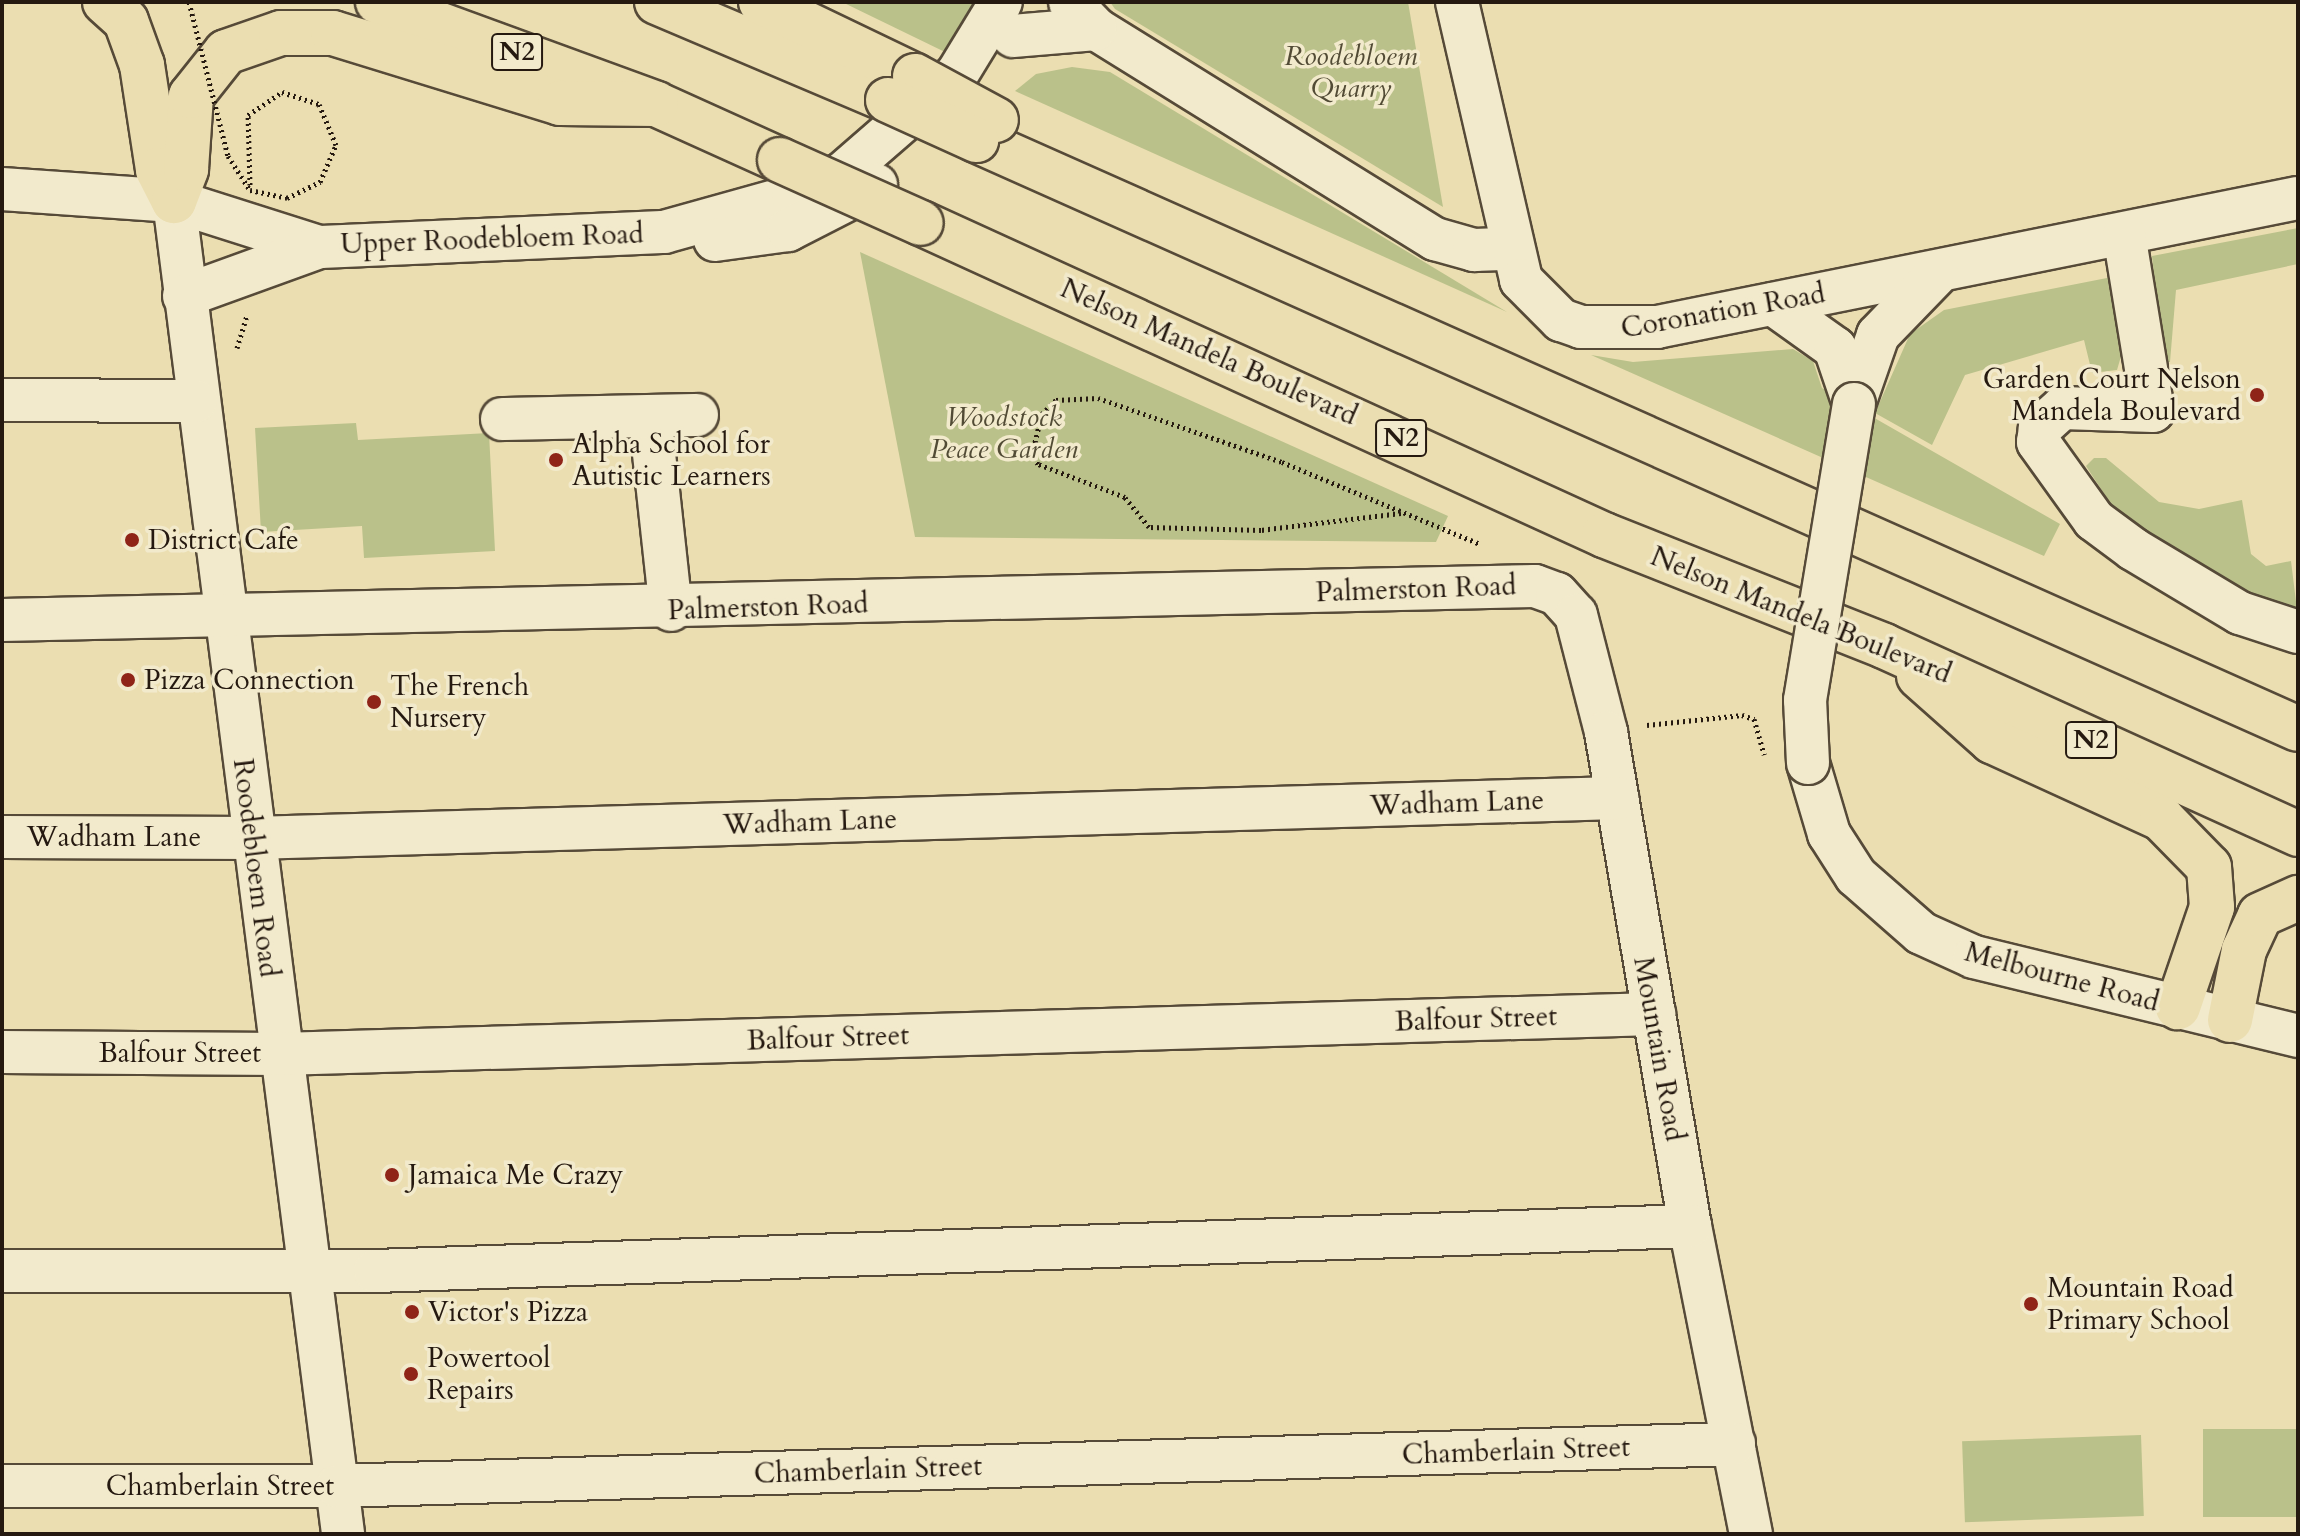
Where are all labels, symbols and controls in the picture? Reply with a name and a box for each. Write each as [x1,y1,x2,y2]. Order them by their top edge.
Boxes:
road number: N2 [491,30,543,74]
park label: Roodebloem Quarry [1284,39,1418,105]
street label: Upper Roodebloem Road [340,217,644,261]
street label: Nelson Mandela Boulevard [1055,271,1363,433]
street label: Coronation Road [1618,277,1828,345]
place label: Garden Court Nelson Mandela Boulevard [1983,362,2241,428]
marker: Garden Court Nelson Mandela Boulevard [2248,386,2266,404]
park label: Woodstock Peace Garden [930,400,1078,466]
road number: N2 [1375,416,1427,460]
place label: Alpha School for Autistic Learners [572,427,771,493]
marker: Alpha School for Autistic Learners [547,451,565,469]
place label: District Cafe [148,523,299,557]
marker: District Cafe [123,531,141,549]
street label: Nelson Mandela Boulevard [1646,539,1956,691]
street label: Palmerston Road [1315,569,1517,609]
street label: Palmerston Road [667,587,869,627]
place label: Pizza Connection [144,663,355,697]
place label: The French Nursery [390,669,529,735]
marker: Pizza Connection [119,671,137,689]
marker: The French Nursery [365,693,383,711]
road number: N2 [2065,718,2117,762]
street label: Roodebloem Road [226,757,286,979]
street label: Wadham Lane [1369,783,1545,823]
street label: Wadham Lane [722,802,898,842]
street label: Wadham Lane [27,820,201,854]
street label: Melbourne Road [1961,935,2163,1019]
street label: Mountain Road [1626,954,1692,1144]
street label: Balfour Street [1394,999,1558,1039]
street label: Balfour Street [746,1018,910,1058]
street label: Balfour Street [99,1036,261,1070]
place label: Jamaica Me Crazy [408,1158,623,1192]
marker: Jamaica Me Crazy [383,1166,401,1184]
place label: Mountain Road Primary School [2047,1271,2234,1337]
place label: Victor's Pizza [428,1295,588,1329]
marker: Mountain Road Primary School [2022,1295,2040,1313]
marker: Victor's Pizza [403,1303,421,1321]
place label: Powertool Repairs [427,1341,550,1407]
marker: Powertool Repairs [402,1365,420,1383]
street label: Chamberlain Street [1401,1430,1631,1472]
street label: Chamberlain Street [753,1449,983,1491]
street label: Chamberlain Street [106,1469,334,1503]

